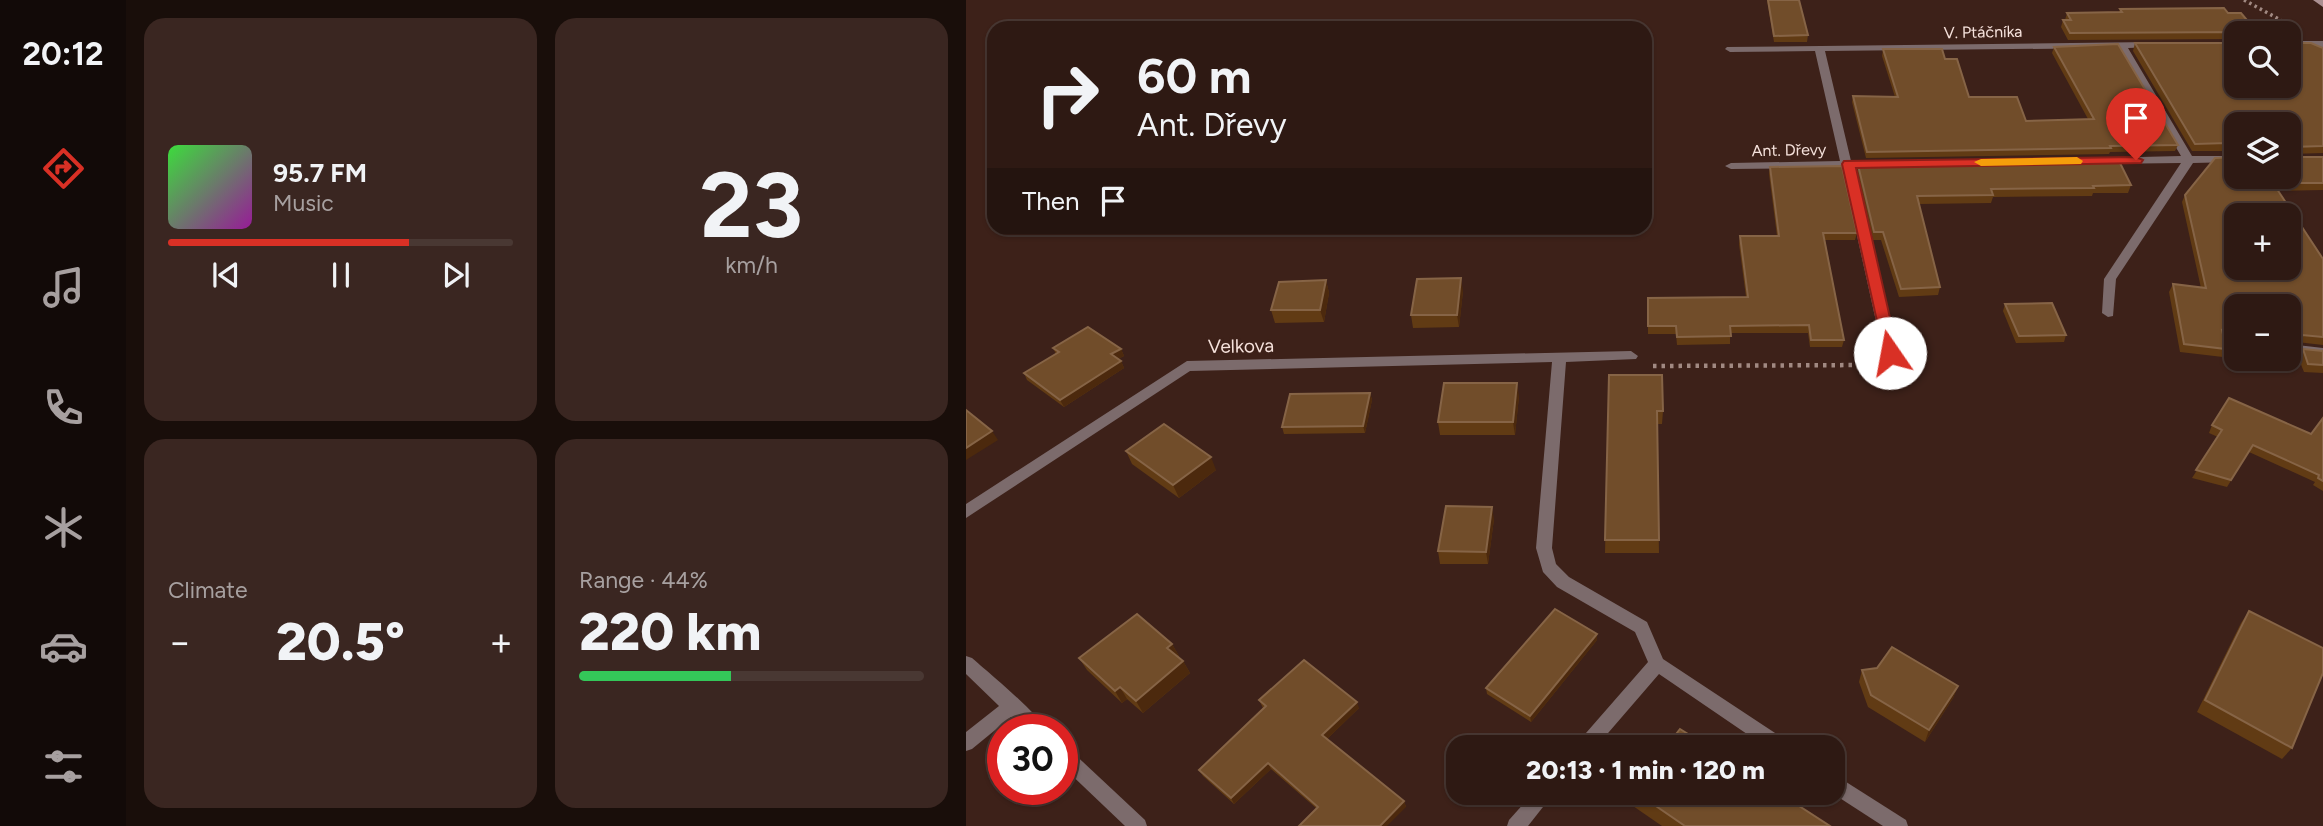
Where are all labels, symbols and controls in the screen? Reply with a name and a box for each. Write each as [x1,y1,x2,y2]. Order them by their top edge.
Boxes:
map controls [2224,21,2301,371]
button: search [2224,21,2301,98]
street label: V. Ptáčníka [1943,22,2023,42]
text: 20:12 [23,35,103,73]
text: 60 m [1137,46,1252,105]
icon: right [1022,49,1113,140]
pin [2106,88,2166,160]
icon: arrive [2117,99,2155,137]
text: Ant. Dřevy [1137,106,1287,144]
button: layers [2224,112,2301,189]
street label: Ant. Dřevy [1751,140,1827,160]
icon: directions [39,144,88,193]
text: 23 [700,151,803,260]
text: 95.7 FM [273,157,367,189]
icon: arrive [1094,182,1132,220]
text: Then [1022,185,1080,217]
text: Music [273,189,334,217]
button: + [2224,203,2301,280]
text: km/h [725,251,778,279]
icon: previous [207,256,245,294]
icon: pause [322,256,360,294]
icon: next [437,256,475,294]
icon: music [39,263,88,312]
button: − [2224,294,2301,371]
position arrow [1853,316,1927,390]
street label: Velkova [1208,334,1274,358]
icon: phone [39,383,88,432]
icon: climate [39,503,88,552]
text: Range · 44% [579,566,708,594]
text: Climate [168,576,247,604]
text: 220 km [579,601,761,663]
text: 20.5° [276,611,405,673]
text: − [168,619,192,665]
text: + [489,619,513,665]
icon: car [39,622,88,671]
speed limit sign: 30 [987,714,1078,805]
icon: filters [39,742,88,791]
text: 20:13 · 1 min · 120 m [1526,754,1765,786]

